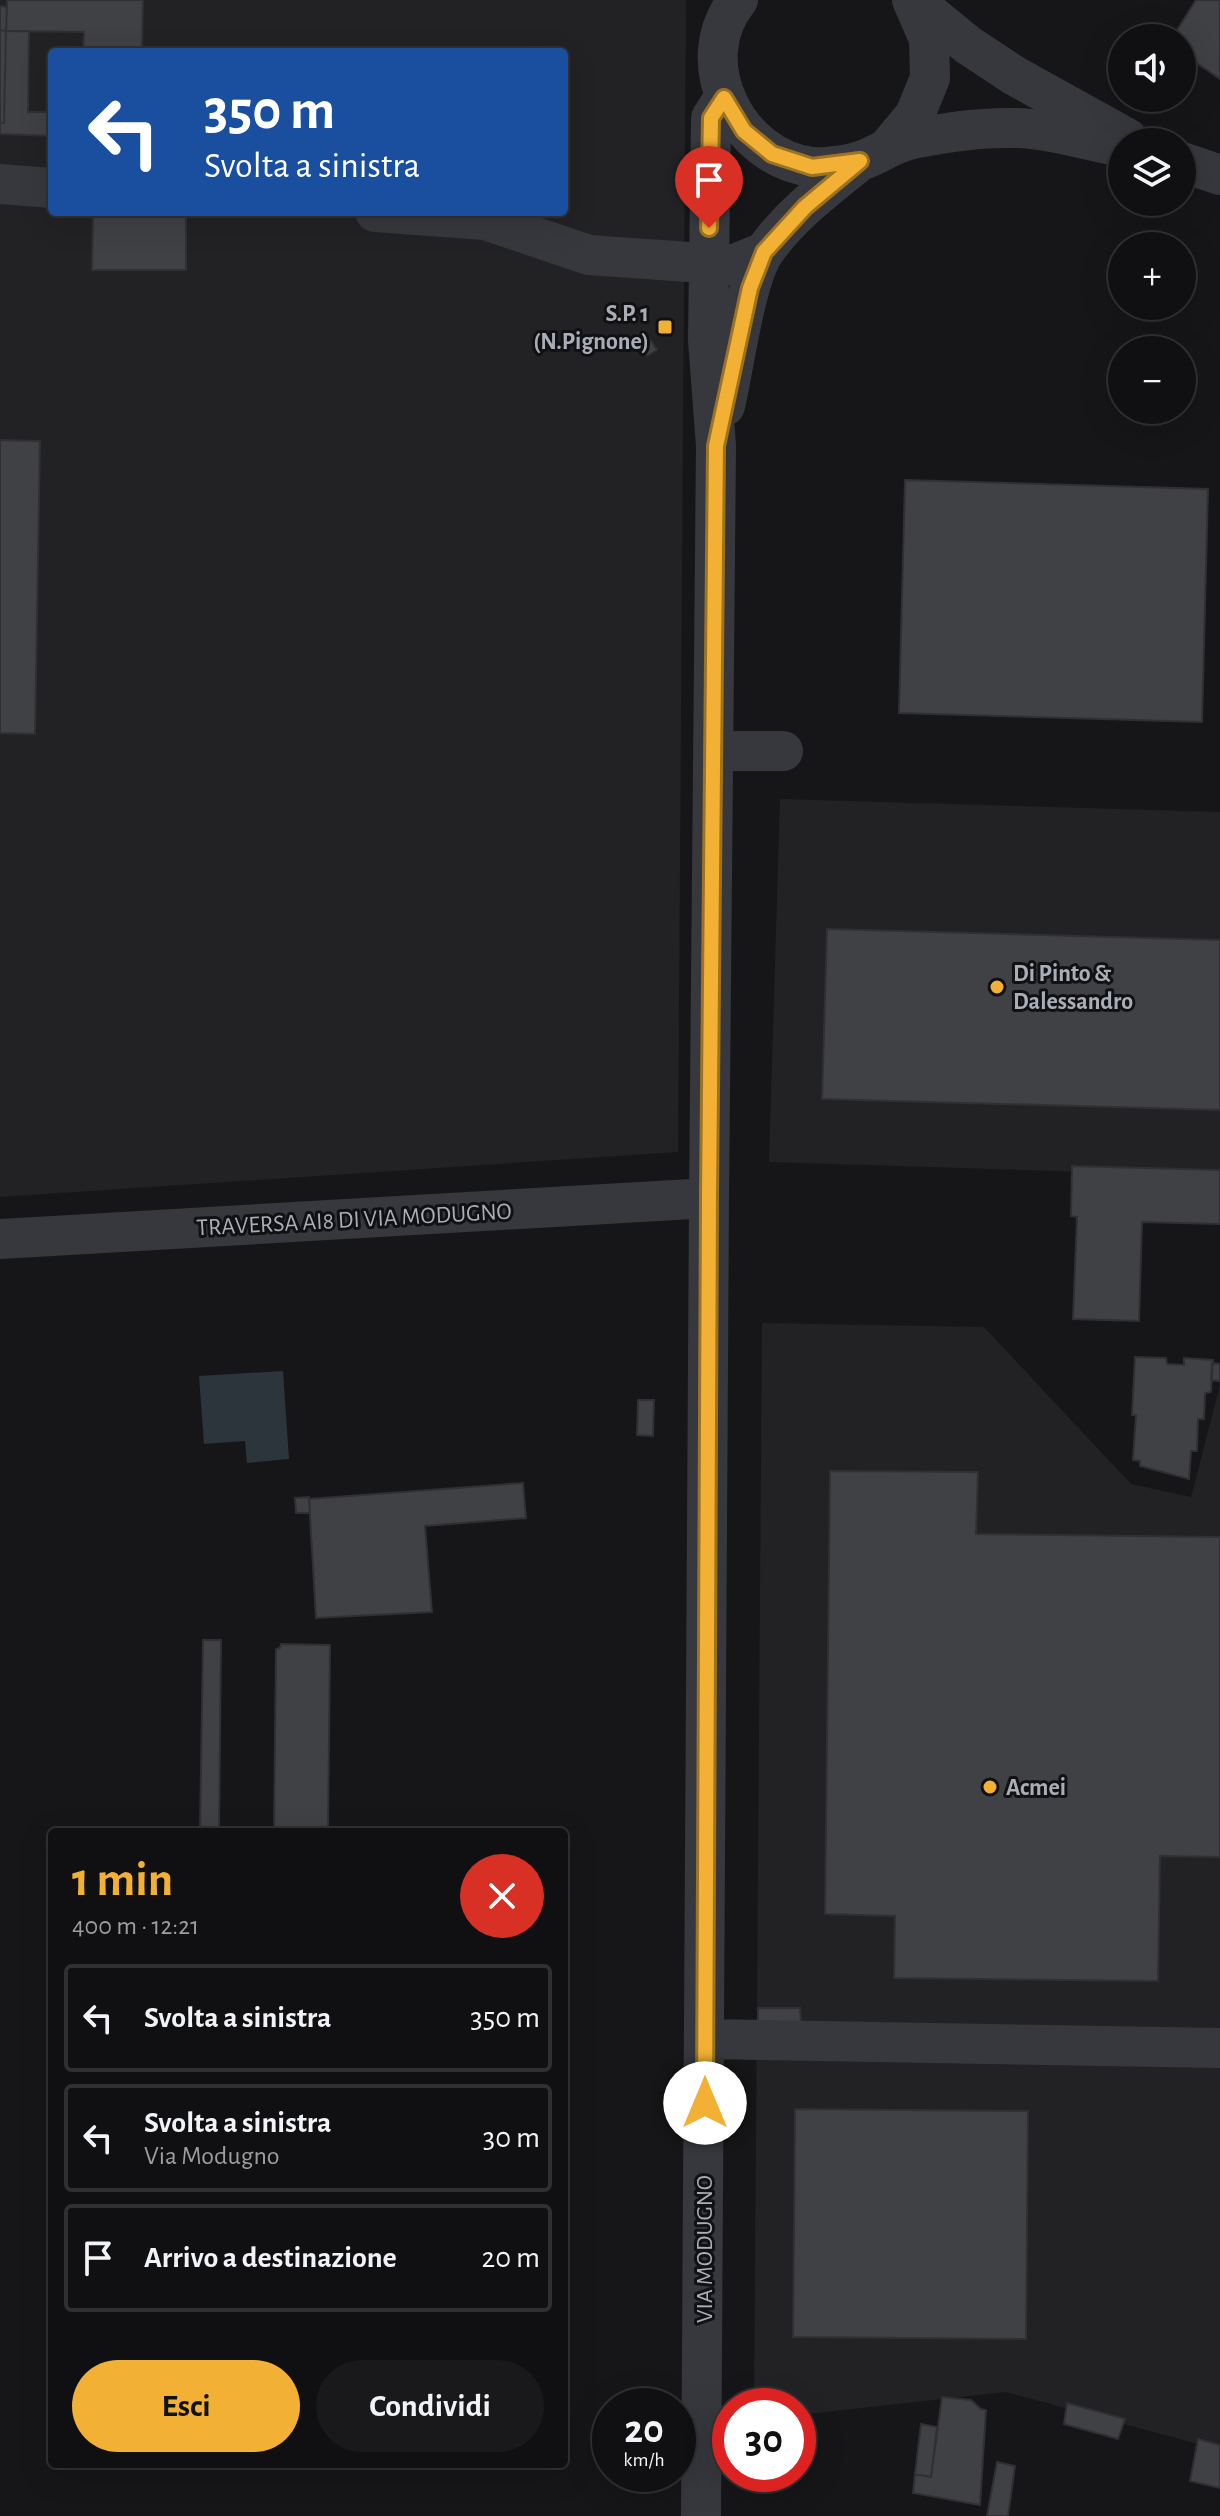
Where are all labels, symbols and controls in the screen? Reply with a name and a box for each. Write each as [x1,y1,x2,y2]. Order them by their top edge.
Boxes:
map controls [1108,24,1196,424]
button: sound [1108,24,1196,112]
icon: left [72,80,176,184]
text: 350 m [204,83,335,139]
button: layers [1108,128,1196,216]
pin [675,146,743,228]
text: Svolta a sinistra [204,148,420,184]
icon: arrive [687,158,731,202]
button: + [1108,232,1196,320]
place label: S.P. 1 (N.Pignone) [533,302,649,354]
marker: S.P. 1 (N.Pignone) [656,318,674,336]
button: − [1108,336,1196,424]
place label: Di Pinto & Dalessandro [1013,962,1133,1014]
marker: Di Pinto & Dalessandro [988,978,1006,996]
street label: TRAVERSA AI8 DI VIA MODUGNO [196,1200,512,1240]
place label: Acmei [1006,1776,1066,1800]
marker: Acmei [981,1778,999,1796]
button: close [460,1854,544,1938]
text: 1 min [72,1857,173,1905]
text: 400 m · 12:21 [72,1913,199,1939]
icon: left [76,1996,120,2040]
text: Svolta a sinistra [144,2003,331,2033]
text: 350 m [470,2003,540,2033]
position arrow [663,2061,747,2145]
text: Svolta a sinistra [144,2108,331,2138]
icon: left [76,2116,120,2160]
text: 30 m [483,2123,540,2153]
text: Via Modugno [144,2143,280,2169]
street label: VIA MODUGNO [693,2175,717,2323]
icon: arrive [76,2236,120,2280]
text: Arrivo a destinazione [144,2243,397,2273]
text: 20 m [482,2243,540,2273]
button: Esci [72,2360,300,2452]
button: Condividi [316,2360,544,2452]
speed limit sign: 30 [712,2388,816,2492]
text: 20 [624,2410,664,2450]
text: km/h [623,2450,665,2470]

